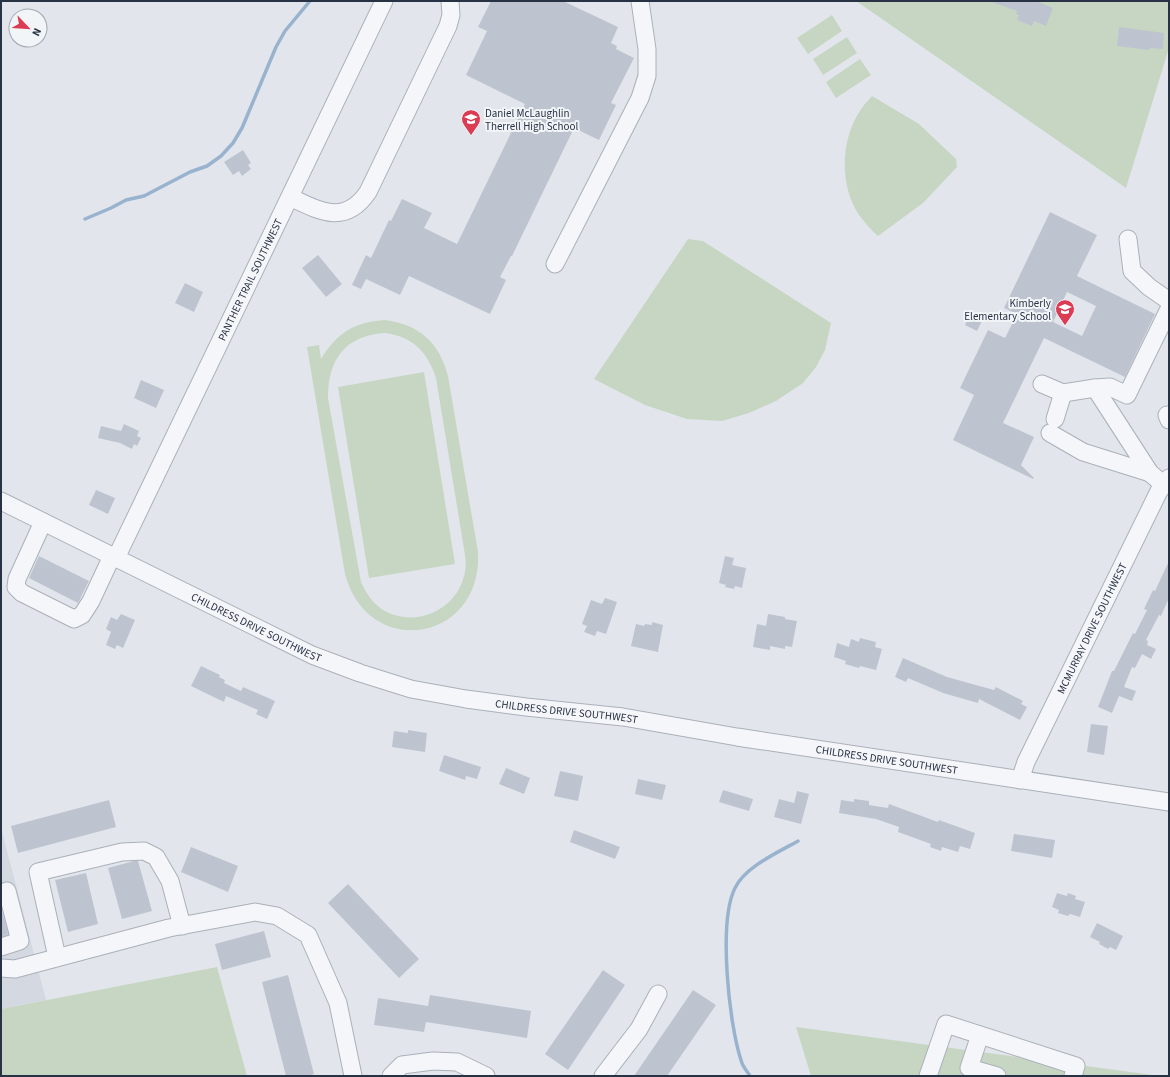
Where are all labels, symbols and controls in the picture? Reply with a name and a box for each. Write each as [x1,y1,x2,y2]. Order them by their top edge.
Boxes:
north arrow [8,8,48,48]
text: N [28,26,45,39]
place label: Daniel McLaughlin Therrell High School [485,106,579,134]
school or university icon: Daniel McLaughlin Therrell High School [460,108,482,136]
street label: PANTHER TRAIL SOUTHWEST [215,216,286,343]
place label: Kimberly Elementary School [964,296,1051,324]
school or university icon: Kimberly Elementary School [1054,298,1076,326]
street label: MCMURRAY DRIVE SOUTHWEST [1054,560,1131,696]
street label: CHILDRESS DRIVE SOUTHWEST [189,589,324,666]
street label: CHILDRESS DRIVE SOUTHWEST [494,696,639,727]
street label: CHILDRESS DRIVE SOUTHWEST [815,742,959,778]

